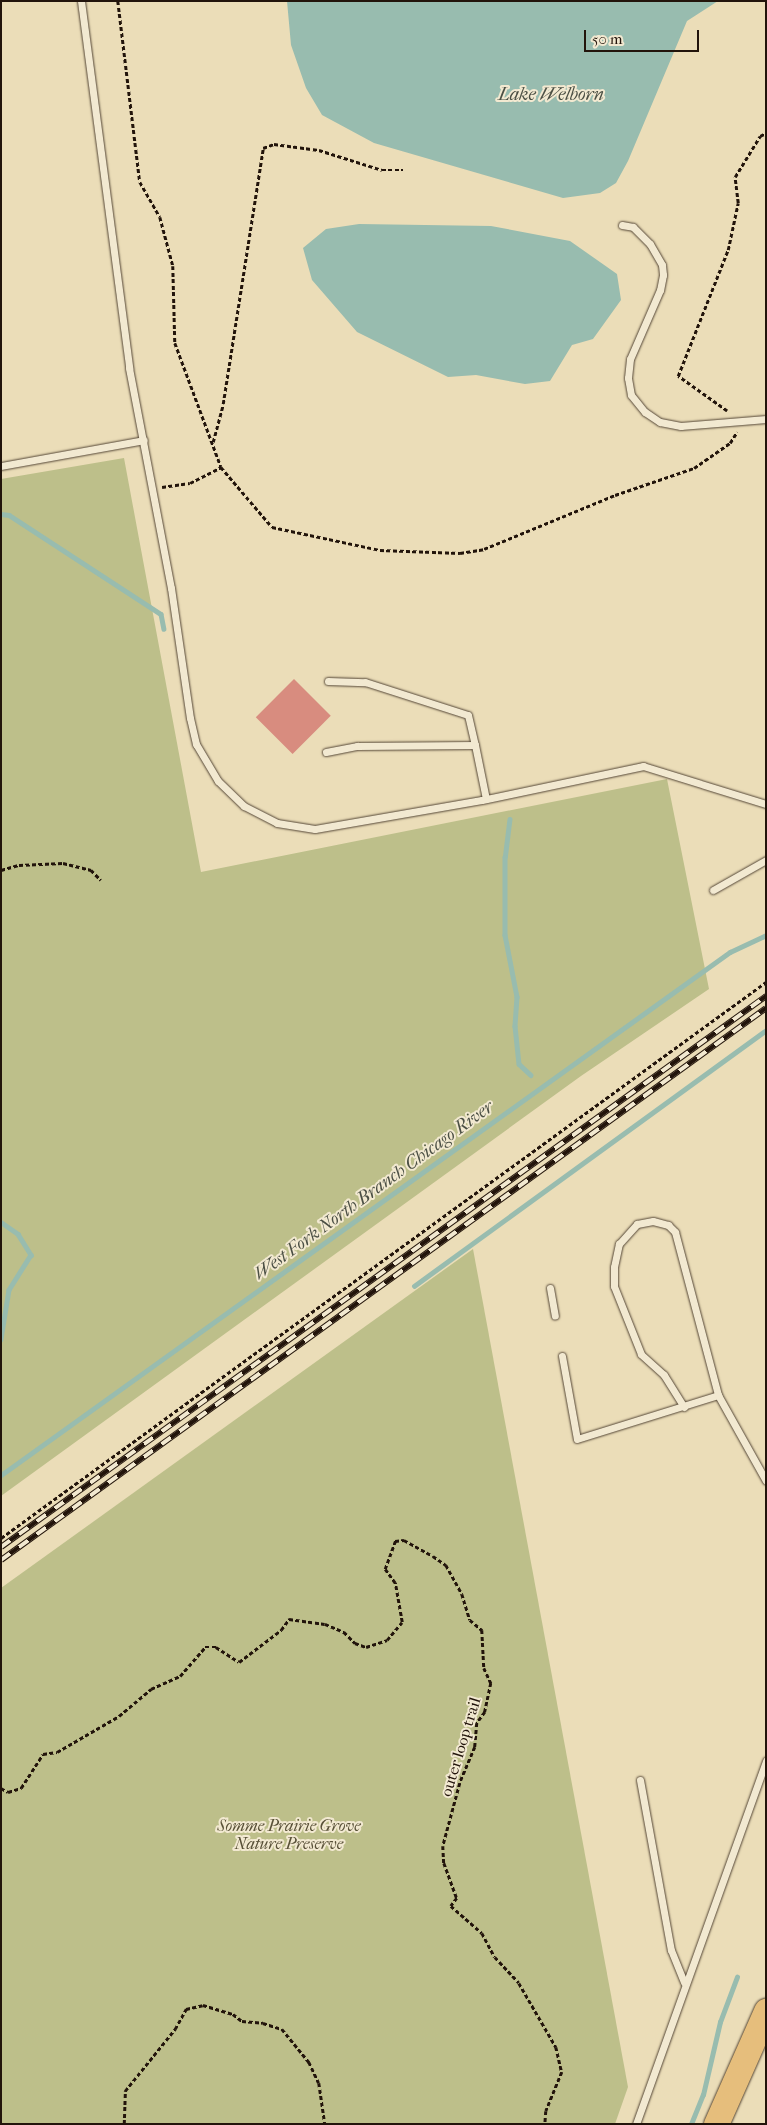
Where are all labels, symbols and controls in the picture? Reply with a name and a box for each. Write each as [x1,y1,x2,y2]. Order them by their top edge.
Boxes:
scale bar [587,20,702,52]
text: 50 m [592,30,622,48]
water label: Lake Welborn [498,84,604,106]
water label: West Fork North Branch Chicago River [250,1097,498,1285]
street label: outer loop trail [437,1695,485,1799]
park label: Somme Prairie Grove Nature Preserve [217,1816,361,1854]

